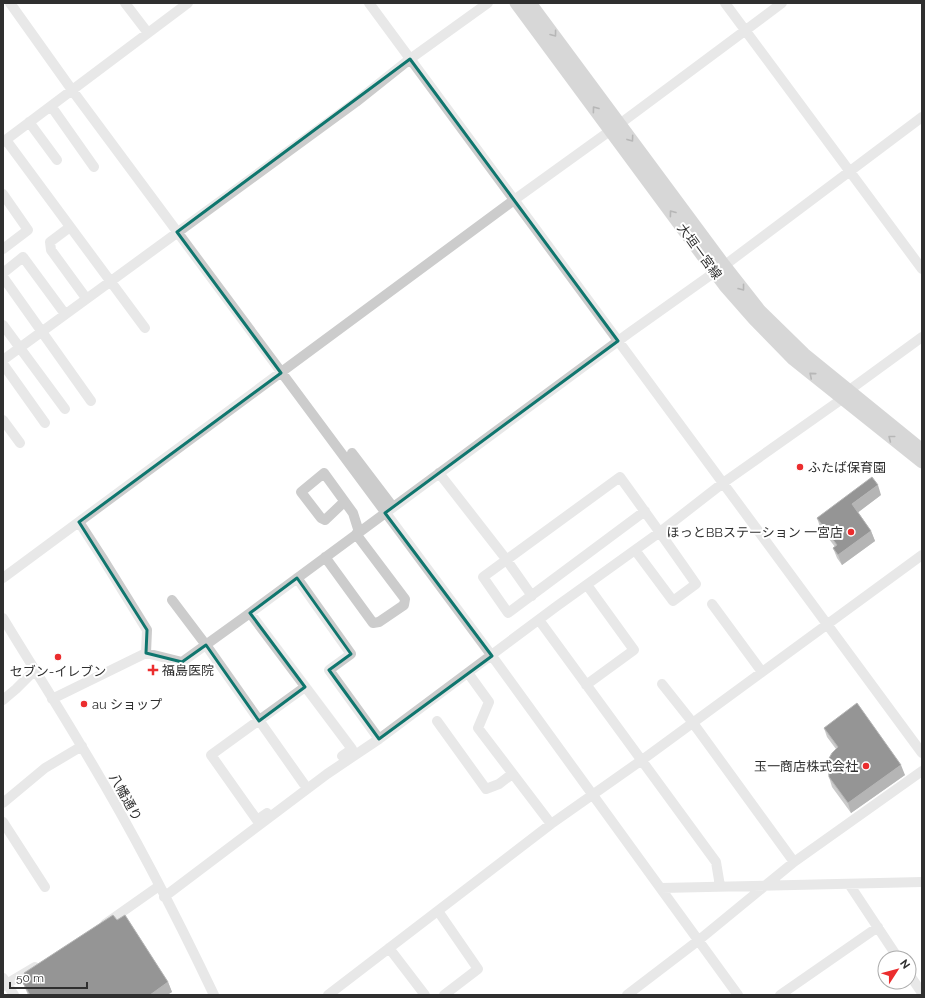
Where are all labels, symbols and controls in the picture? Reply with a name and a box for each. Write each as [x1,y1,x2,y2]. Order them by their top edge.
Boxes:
one-way arrow [549,30,556,37]
one-way arrow [592,106,600,113]
one-way arrow [626,135,634,142]
one-way arrow [670,211,677,218]
street label: 大垣一宮線 [674,221,725,282]
one-way arrow [737,284,744,291]
one-way arrow [809,372,816,379]
one-way arrow [889,436,896,443]
place label: ふたば保育園 [808,460,886,475]
marker: ふたば保育園 [795,462,805,472]
place label: ほっとBBステーション 一宮店 [667,525,843,540]
marker: ほっとBBステーション 一宮店 [846,527,856,537]
marker: セブン-イレブン [53,652,63,662]
place label: 福島医院 [162,663,214,678]
place label: セブン-イレブン [10,664,106,679]
marker: 福島医院 [147,664,159,676]
place label: au ショップ [92,697,162,712]
marker: au ショップ [79,699,89,709]
place label: 玉一商店株式会社 [754,759,858,774]
marker: 玉一商店株式会社 [861,761,871,771]
street label: 八幡通り [106,771,145,824]
north arrow [877,950,917,990]
text: N [897,957,912,972]
scale bar [10,964,87,990]
text: 50 m [16,971,44,985]

